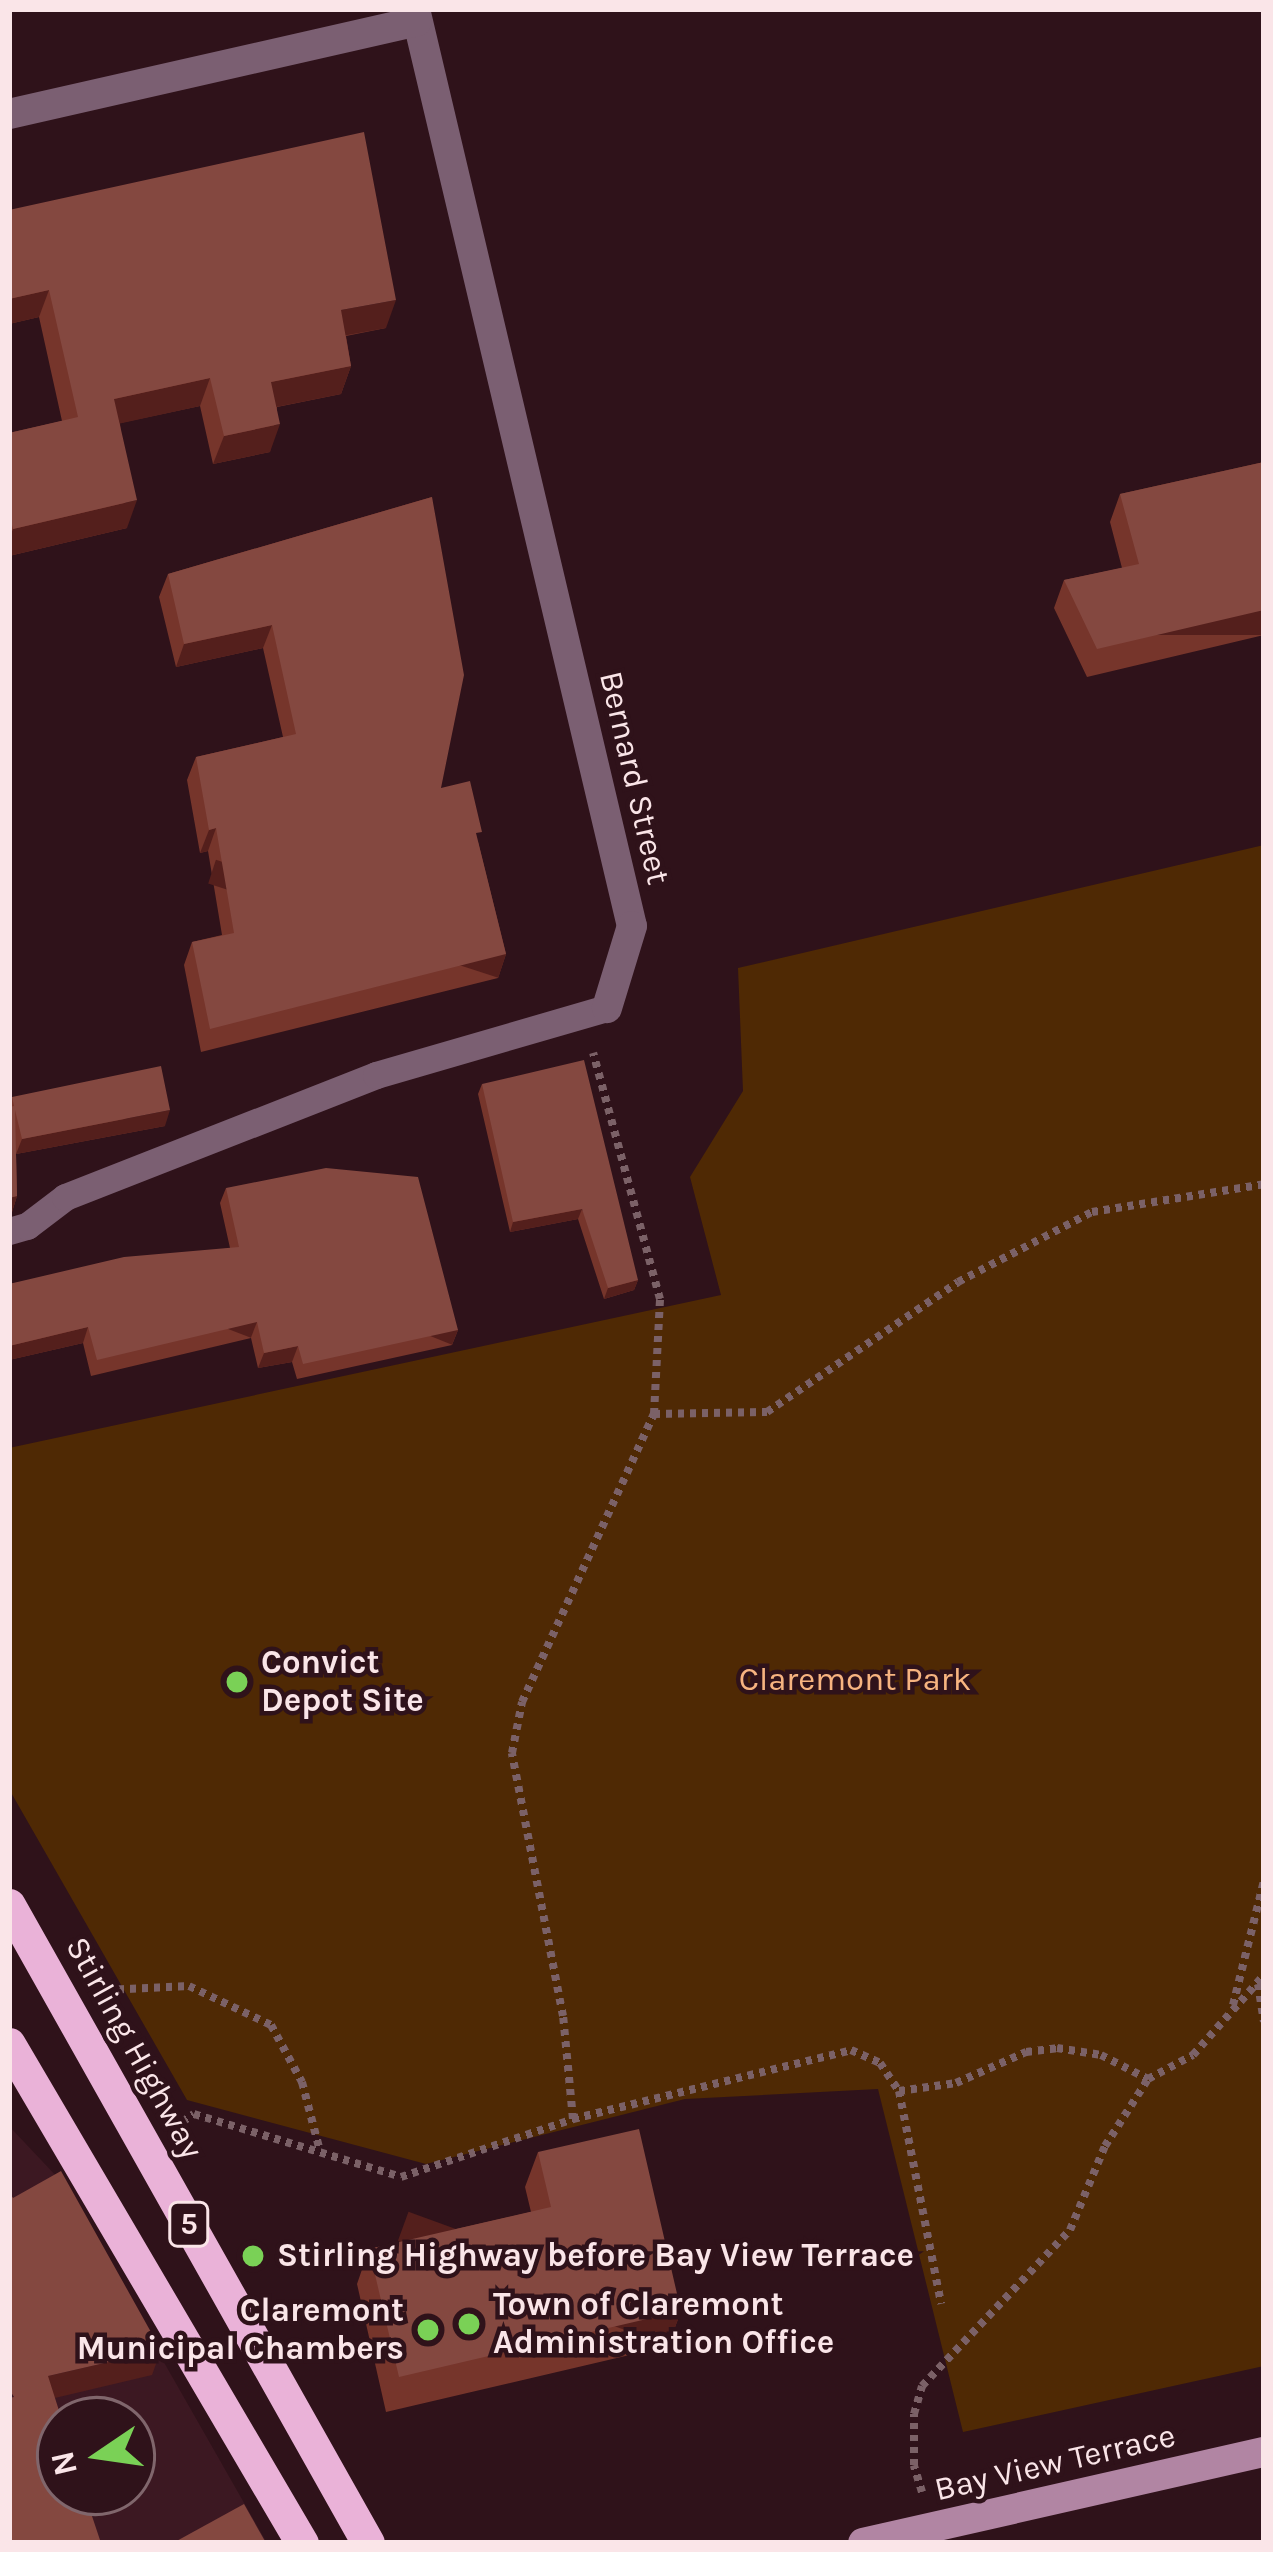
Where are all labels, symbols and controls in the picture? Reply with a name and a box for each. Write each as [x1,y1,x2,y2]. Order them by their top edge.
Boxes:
street label: Bernard Street [590,668,678,888]
place label: Convict Depot Site [261,1643,424,1721]
park label: Claremont Park [739,1660,971,1700]
marker: Convict Depot Site [224,1669,250,1695]
street label: Stirling Highway [57,1930,211,2166]
road number: 5 [168,2200,210,2248]
place label: Stirling Highway before Bay View Terrace [277,2236,914,2276]
marker: Stirling Highway before Bay View Terrace [240,2243,266,2269]
place label: Town of Claremont Administration Office [493,2285,834,2363]
place label: Claremont Municipal Chambers [77,2291,404,2369]
marker: Town of Claremont Administration Office [456,2311,482,2337]
marker: Claremont Municipal Chambers [415,2317,441,2343]
north arrow [36,2396,156,2516]
street label: Bay View Terrace [931,2416,1179,2510]
text: N [43,2448,85,2479]

